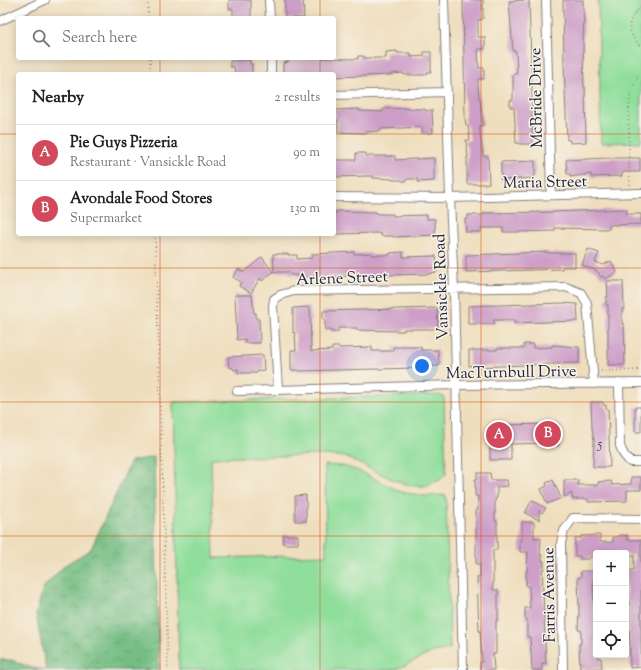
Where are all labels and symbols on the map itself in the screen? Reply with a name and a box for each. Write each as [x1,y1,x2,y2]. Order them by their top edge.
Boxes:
street label: McBride Drive [525,48,550,148]
street label: Maria Street [503,171,588,196]
street label: Vansickle Road [429,233,456,341]
street label: Arlene Street [296,266,389,293]
your location [412,356,432,376]
street label: MacTurnbull Drive [445,361,577,386]
pin: B [535,419,561,449]
pin: A [486,420,512,450]
house number: 5 [597,435,603,455]
street label: Farris Avenue [538,547,563,643]

